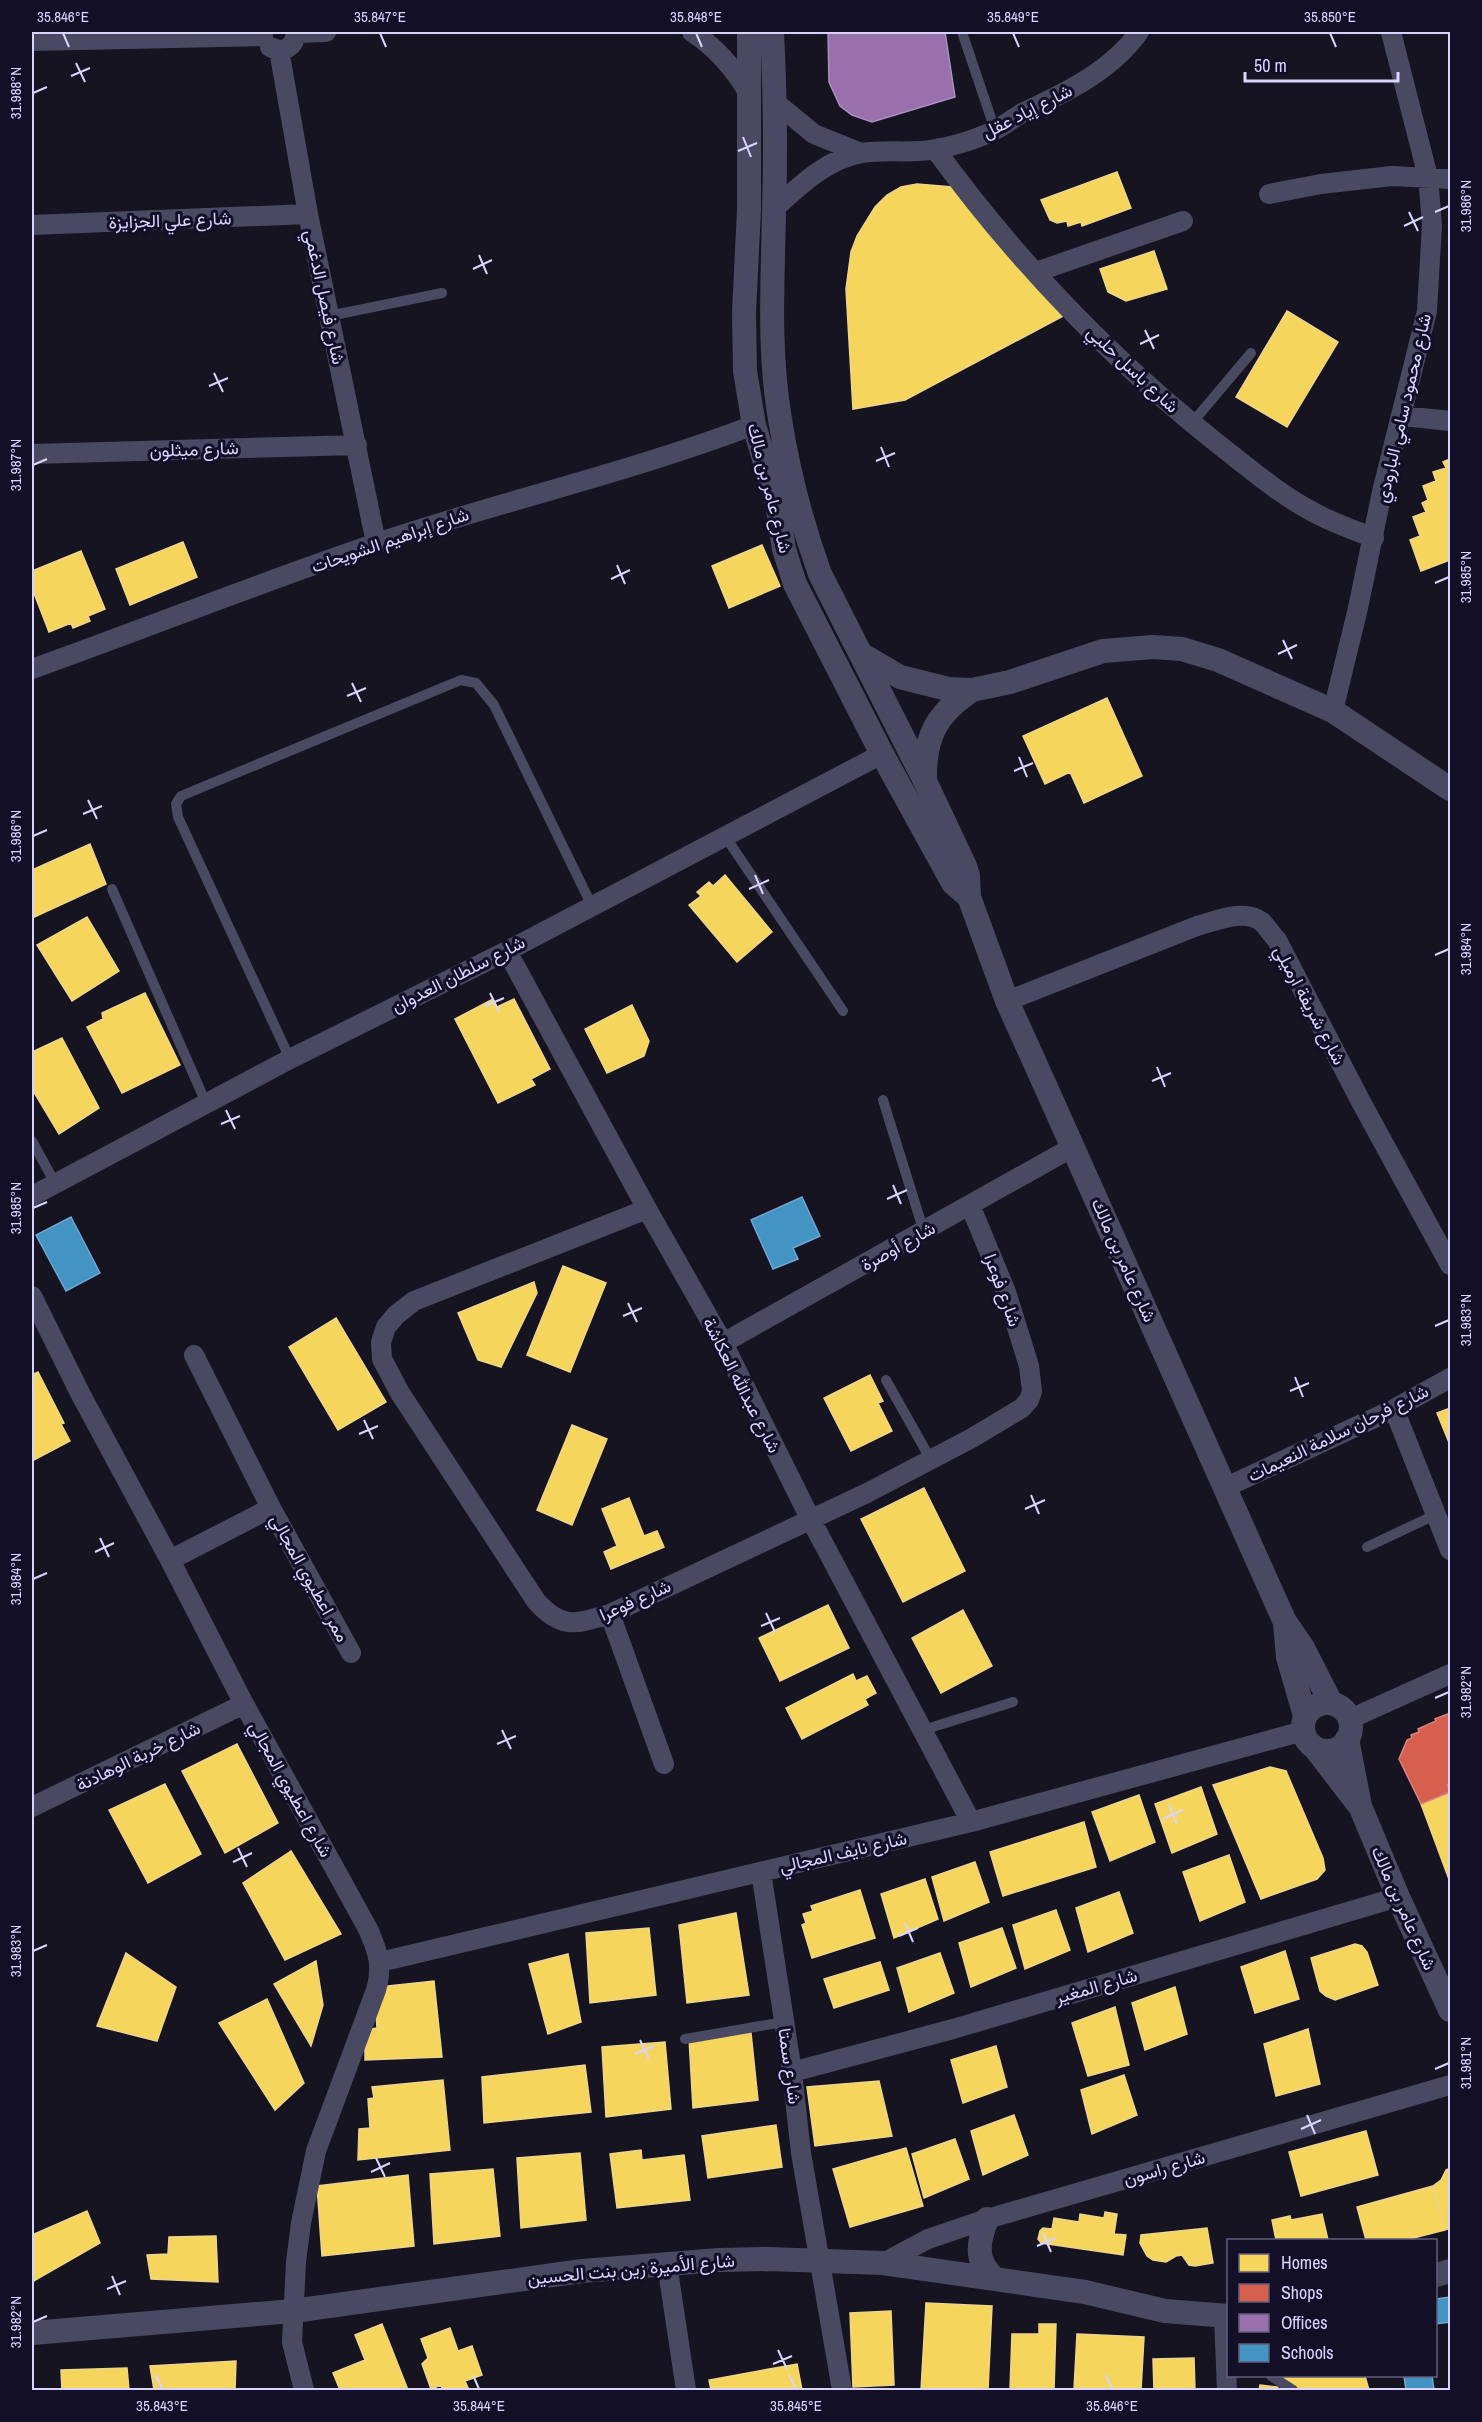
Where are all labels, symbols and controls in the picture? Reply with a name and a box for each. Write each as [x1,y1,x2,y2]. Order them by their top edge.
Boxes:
text: 35.846°E [37,6,89,27]
text: 35.847°E [354,6,406,27]
text: 35.848°E [670,6,722,27]
text: 35.849°E [987,6,1039,27]
text: 35.850°E [1304,6,1356,27]
scale bar [1245,45,1398,83]
text: 50 m [1254,53,1287,78]
text: 31.988°N [5,67,26,119]
street label: شارع إياد عقل [978,78,1076,144]
text: 31.986°N [1455,180,1476,232]
street label: شارع علي الجزايزة [108,205,232,238]
street label: شارع فيصل الدغمي [296,227,351,367]
street label: شارع محمود سامي البارودي [1369,311,1440,506]
street label: شارع باسل حلبي [1079,320,1185,421]
street label: شارع عامر بن مالك [742,420,798,556]
street label: شارع ميثلون [149,435,239,463]
text: 31.987°N [5,439,26,491]
street label: شارع إبراهيم الشويحات [308,501,472,579]
text: 31.985°N [1455,551,1476,603]
text: 31.986°N [5,810,26,862]
text: 31.984°N [1455,923,1476,975]
street label: شارع سلطان العدوان [387,930,529,1018]
street label: شارع شريفة ارميلي [1265,941,1352,1071]
text: 31.985°N [5,1182,26,1234]
street label: شارع عامر بن مالك [1085,1194,1163,1326]
street label: شارع أوصرة [856,1215,940,1277]
street label: شارع فوعرا [978,1250,1028,1330]
text: 31.983°N [1455,1294,1476,1346]
street label: شارع عبدالله العكاشة [697,1313,787,1457]
street label: شارع فرحان سلامة النعيمات [1243,1378,1433,1488]
street label: ممر اعطيوي المجالي [262,1510,355,1648]
text: 31.984°N [5,1553,26,1605]
street label: شارع فوعرا [595,1573,675,1627]
text: 31.982°N [1455,1666,1476,1718]
street label: شارع خربة الوهادنة [72,1715,204,1797]
street label: شارع اعطيوي المجالي [241,1717,339,1863]
street label: شارع نايف المجالي [777,1825,910,1882]
street label: شارع عامر بن مالك [1365,1842,1443,1974]
text: 31.983°N [5,1925,26,1977]
street label: شارع المغير [1051,1962,1140,2010]
street label: شارع سمتا [772,2026,808,2106]
text: 31.981°N [1455,2037,1476,2089]
street label: شارع راسون [1120,2144,1208,2192]
legend [1227,2239,1437,2377]
street label: شارع الأميرة زين بنت الحسين [526,2247,736,2291]
text: Homes [1281,2250,1328,2275]
text: Shops [1281,2280,1323,2305]
text: 31.982°N [5,2296,26,2348]
text: Offices [1281,2310,1328,2335]
text: Schools [1281,2340,1334,2365]
text: 35.843°E [136,2395,188,2416]
text: 35.844°E [453,2395,505,2416]
text: 35.845°E [770,2395,822,2416]
text: 35.846°E [1086,2395,1138,2416]

